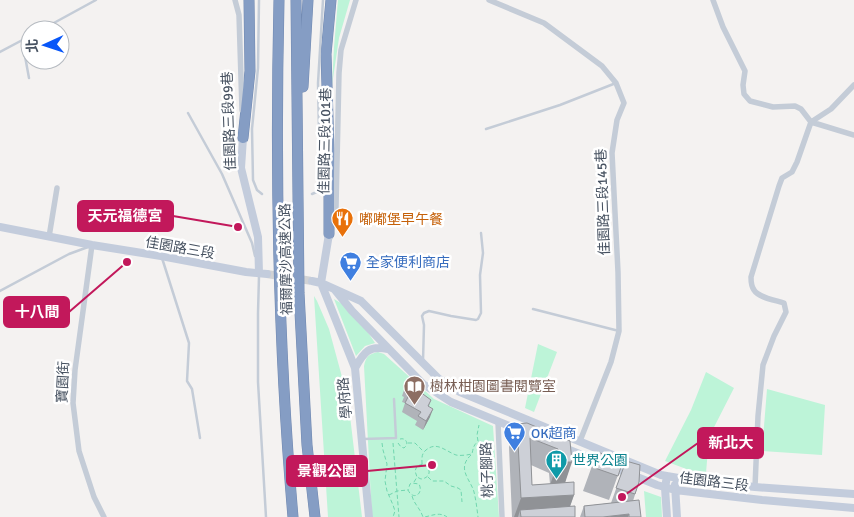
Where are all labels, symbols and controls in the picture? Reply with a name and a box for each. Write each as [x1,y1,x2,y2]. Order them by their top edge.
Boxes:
north arrow [20,20,70,70]
text: 北 [24,38,41,53]
street label: 佳園路三段99巷 [219,71,239,171]
street label: 佳園路三段101巷 [316,88,334,194]
street label: 佳園路三段145巷 [593,148,613,256]
callout: 天元福德宮 [78,201,173,231]
street label: 福爾摩沙高速公路 [277,203,295,315]
text: 天元福德宮 [87,207,163,225]
restaurant icon: 嘟嘟堡早午餐 [331,207,355,238]
place label: 嘟嘟堡早午餐 [359,211,443,228]
street label: 佳園路三段 [144,234,216,262]
supermarket icon: 全家便利商店 [338,250,362,281]
place label: 全家便利商店 [366,254,450,271]
callout: 十八間 [4,297,69,327]
text: 十八間 [14,303,60,321]
street label: 寶園街 [53,361,73,403]
library icon: 樹林柑園圖書閱覽室 [402,374,426,405]
street label: 學府路 [335,376,355,420]
place label: 樹林柑園圖書閱覽室 [430,378,556,395]
supermarket icon: OK超商 [503,421,527,452]
place label: OK超商 [531,425,577,442]
callout: 新北大 [698,428,763,458]
text: 新北大 [708,434,754,452]
street label: 桃子腳路 [478,442,496,498]
building icon: 世界公園 [544,448,568,479]
place label: 世界公園 [572,452,628,469]
callout: 景觀公園 [287,456,367,486]
text: 景觀公園 [297,462,357,480]
street label: 佳園路三段 [678,469,750,495]

